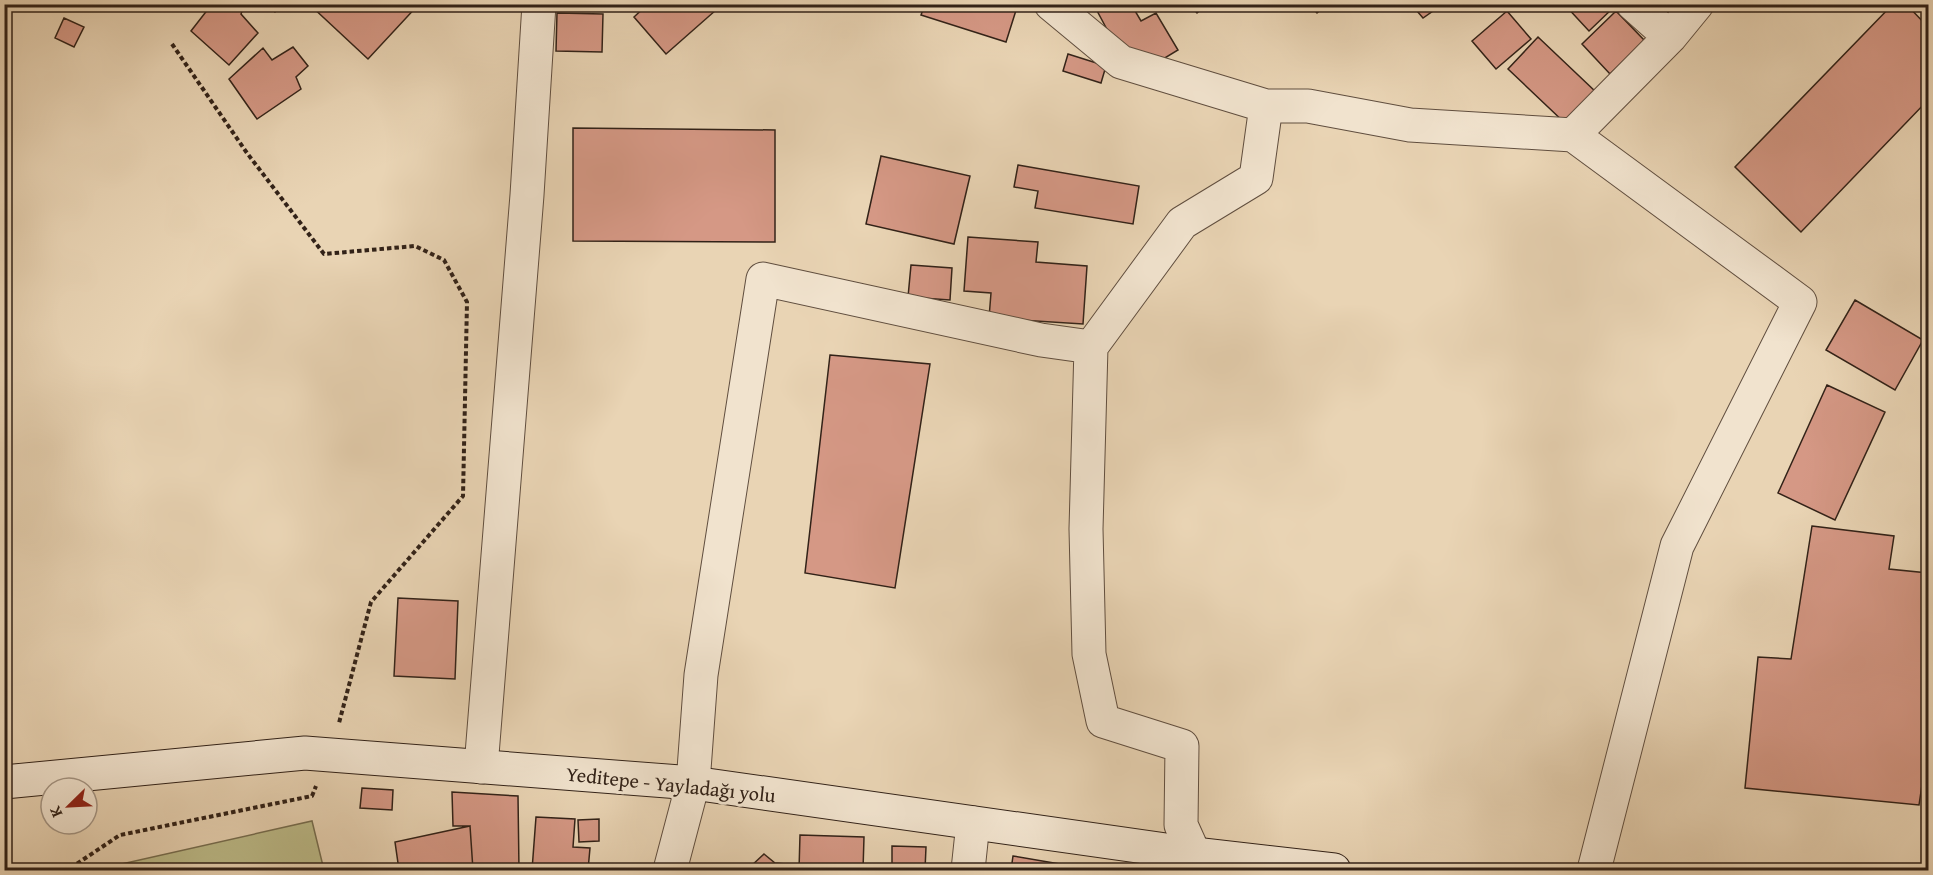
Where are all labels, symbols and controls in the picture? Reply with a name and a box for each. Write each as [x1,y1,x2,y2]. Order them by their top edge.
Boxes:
street label: Yeditepe - Yayladağı yolu [565,759,777,809]
north arrow [39,776,99,836]
text: K [42,802,68,822]

